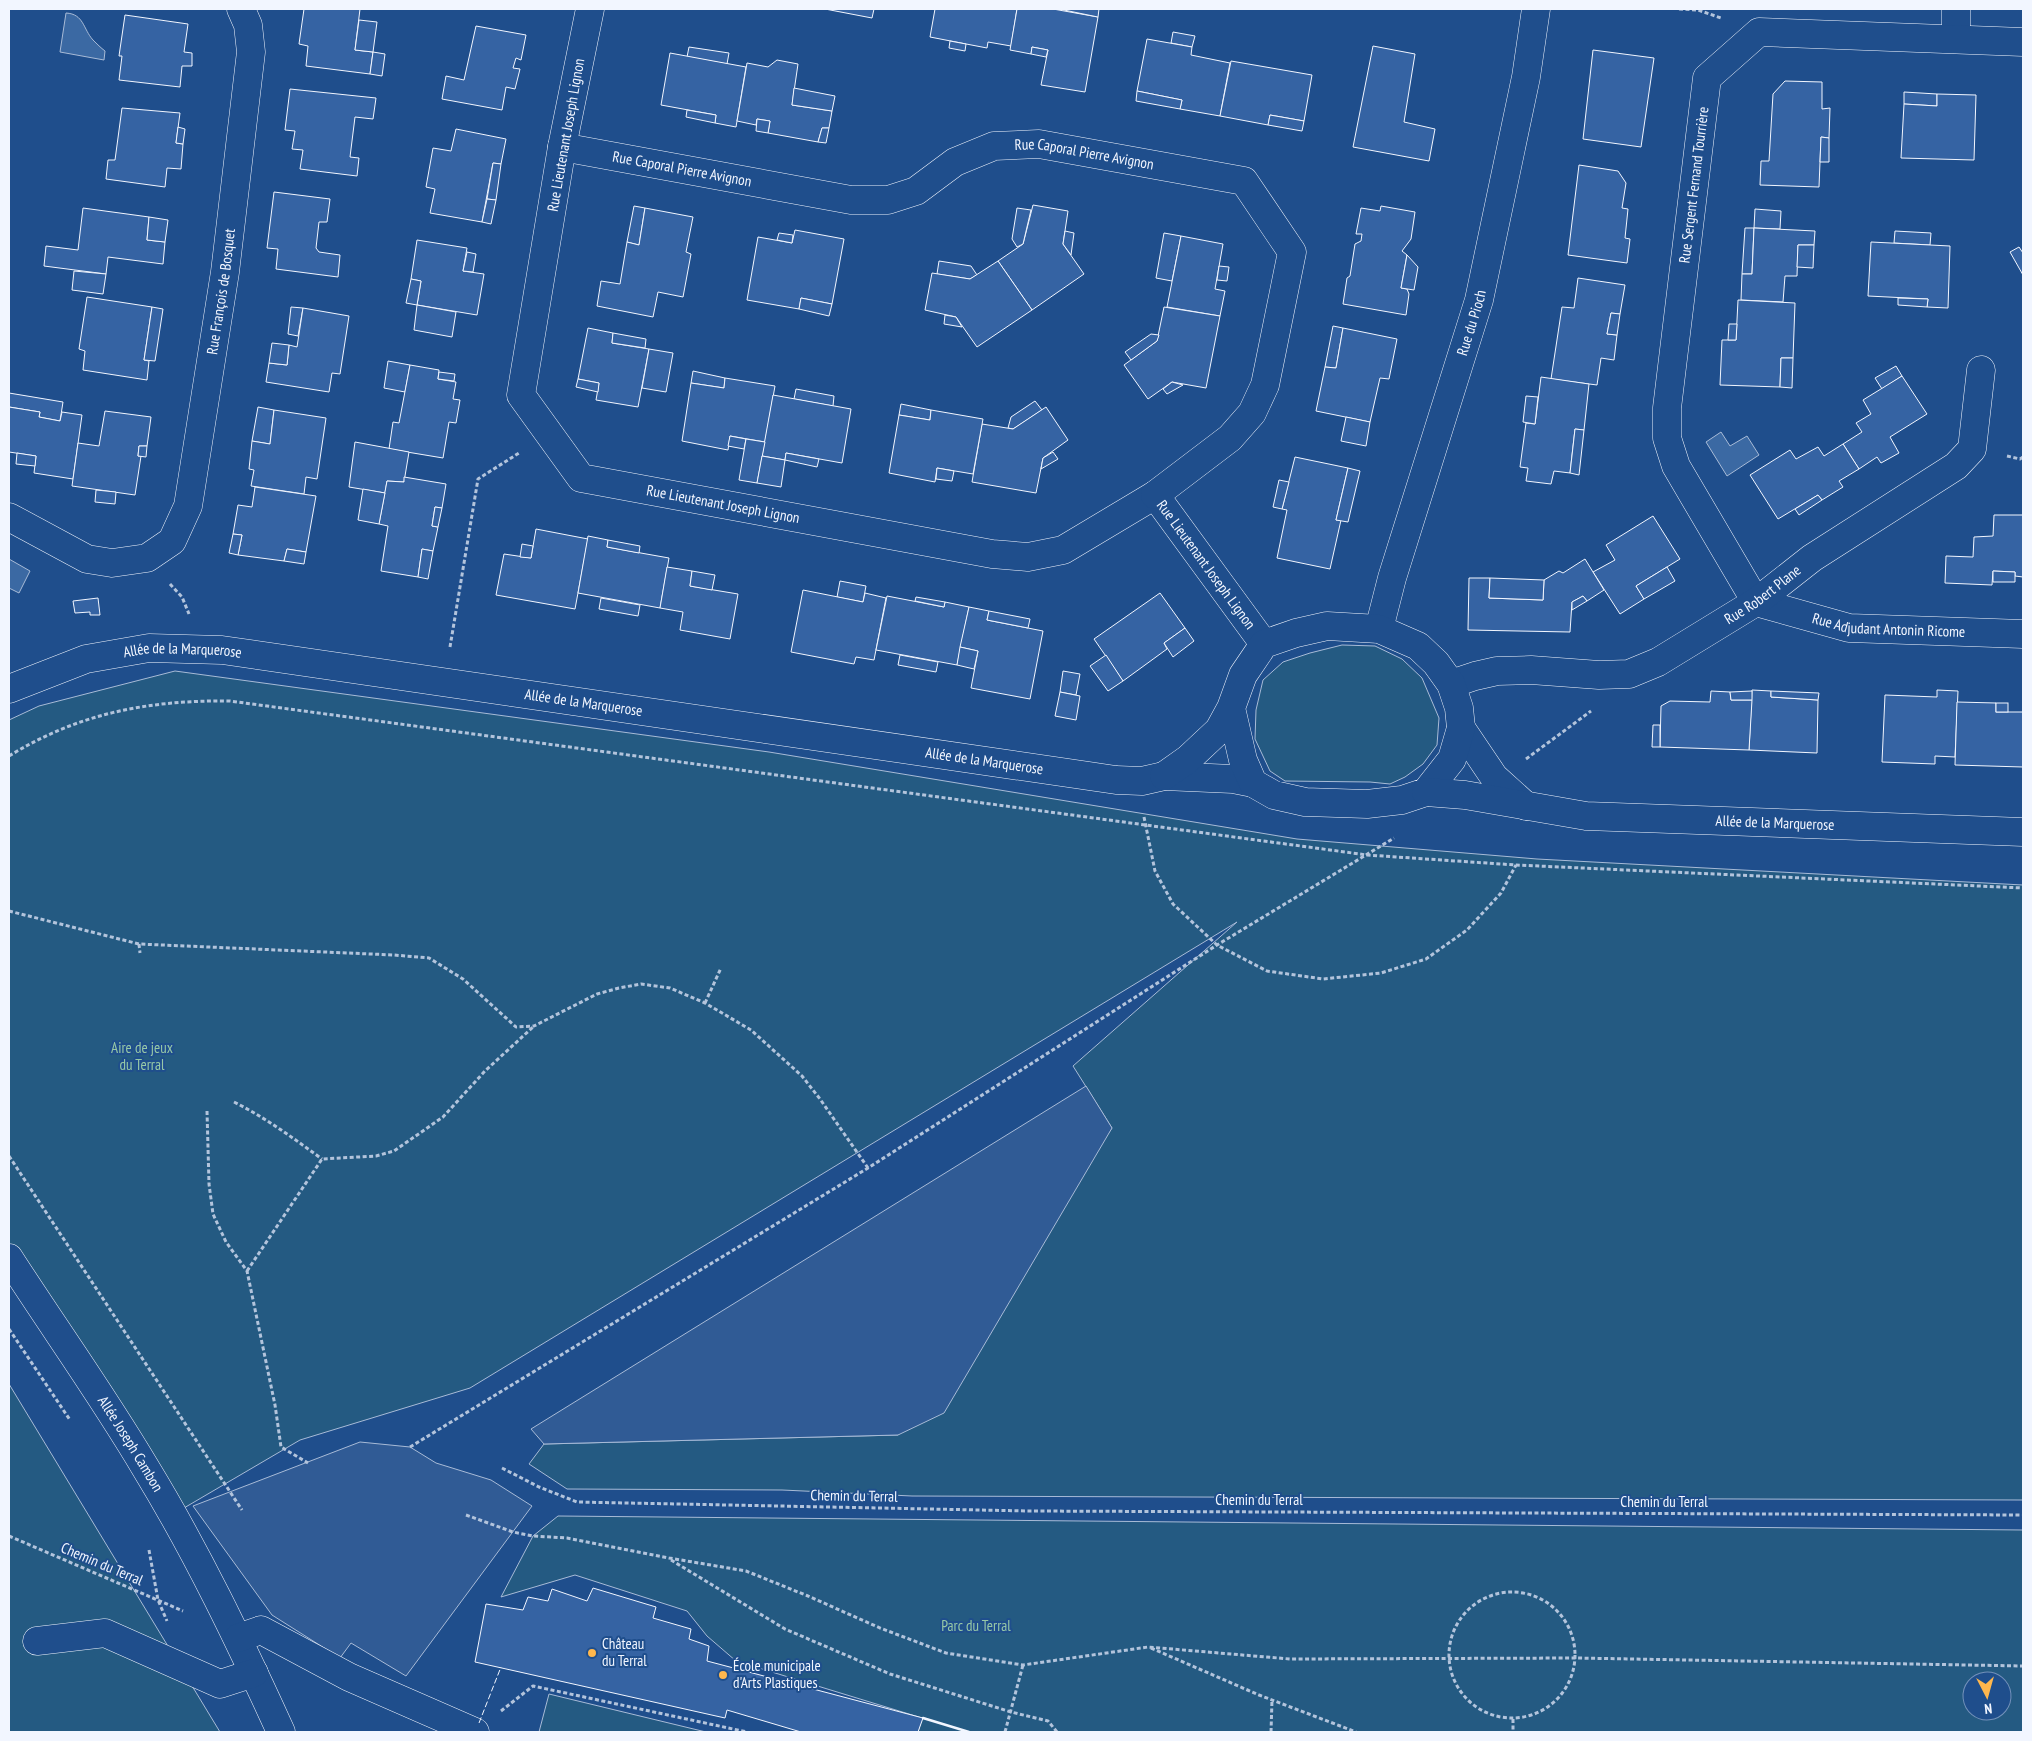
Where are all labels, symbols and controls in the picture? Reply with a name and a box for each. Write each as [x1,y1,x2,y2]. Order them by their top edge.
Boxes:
street label: Rue Lieutenant Joseph Lignon [543,57,588,213]
street label: Rue Sergent Fernand Tourrière [1674,106,1713,264]
street label: Rue Caporal Pierre Avignon [1014,134,1155,174]
street label: Rue Caporal Pierre Avignon [611,146,753,191]
street label: Rue François de Bosquet [202,227,239,356]
street label: Rue du Pioch [1452,288,1490,358]
street label: Rue Lieutenant Joseph Lignon [645,480,801,527]
street label: Rue Lieutenant Joseph Lignon [1153,496,1260,633]
street label: Rue Robert Plane [1721,560,1804,628]
street label: Rue Adjudant Antonin Ricome [1810,608,1965,641]
street label: Allée de la Marquerose [122,638,243,662]
street label: Allée de la Marquerose [523,684,644,720]
street label: Allée de la Marquerose [924,742,1045,778]
street label: Allée de la Marquerose [1715,811,1835,834]
park label: Aire de jeux du Terral [111,1038,173,1074]
street label: Allée Joseph Cambon [94,1392,168,1495]
street label: Chemin du Terral [810,1485,898,1506]
street label: Chemin du Terral [1215,1490,1303,1509]
street label: Chemin du Terral [1620,1492,1708,1511]
street label: Chemin du Terral [58,1538,147,1590]
park label: Parc du Terral [941,1616,1011,1635]
place label: Château du Terral [602,1634,647,1670]
marker: Château du Terral [586,1647,598,1659]
place label: École municipale d'Arts Plastiques [733,1656,821,1692]
marker: École municipale d'Arts Plastiques [717,1669,729,1681]
north arrow [1962,1671,2012,1721]
text: N [1984,1700,1993,1718]

